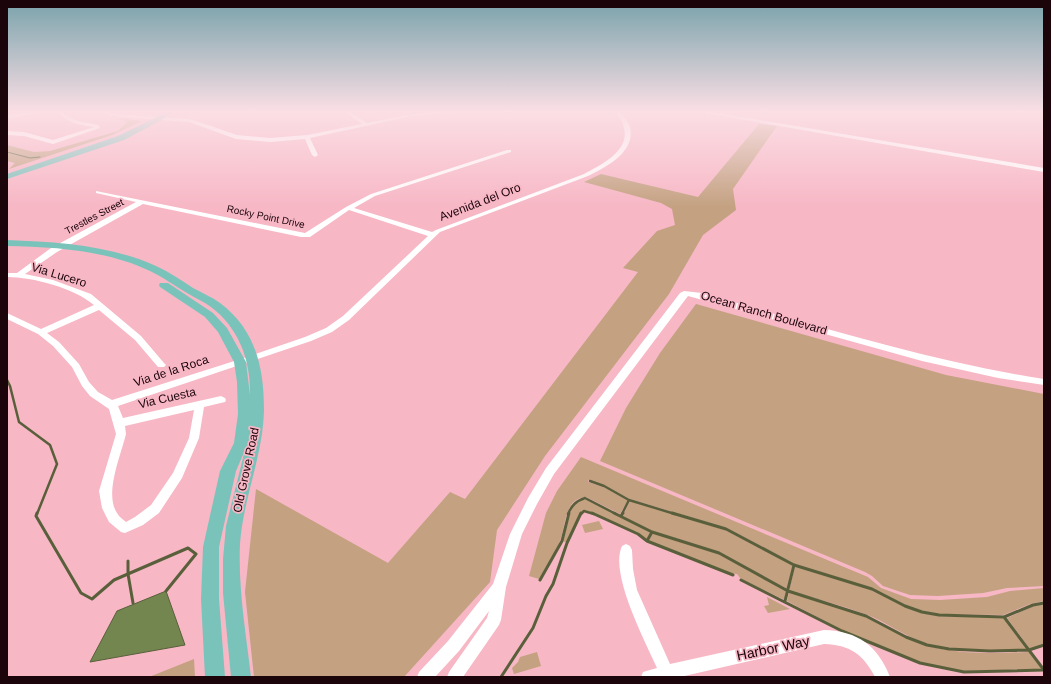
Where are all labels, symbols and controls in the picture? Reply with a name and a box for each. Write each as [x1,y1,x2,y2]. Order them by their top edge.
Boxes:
street label: Avenida del Oro [437,180,523,224]
street label: Trestles Street [63,196,126,236]
street label: Rocky Point Drive [226,203,306,230]
street label: Via Lucero [30,260,89,290]
street label: Ocean Ranch Boulevard [699,288,829,338]
street label: Via de la Roca [132,352,210,390]
street label: Via Cuesta [137,385,197,411]
street label: Old Grove Road [230,426,262,514]
street label: Harbor Way [735,632,811,664]

